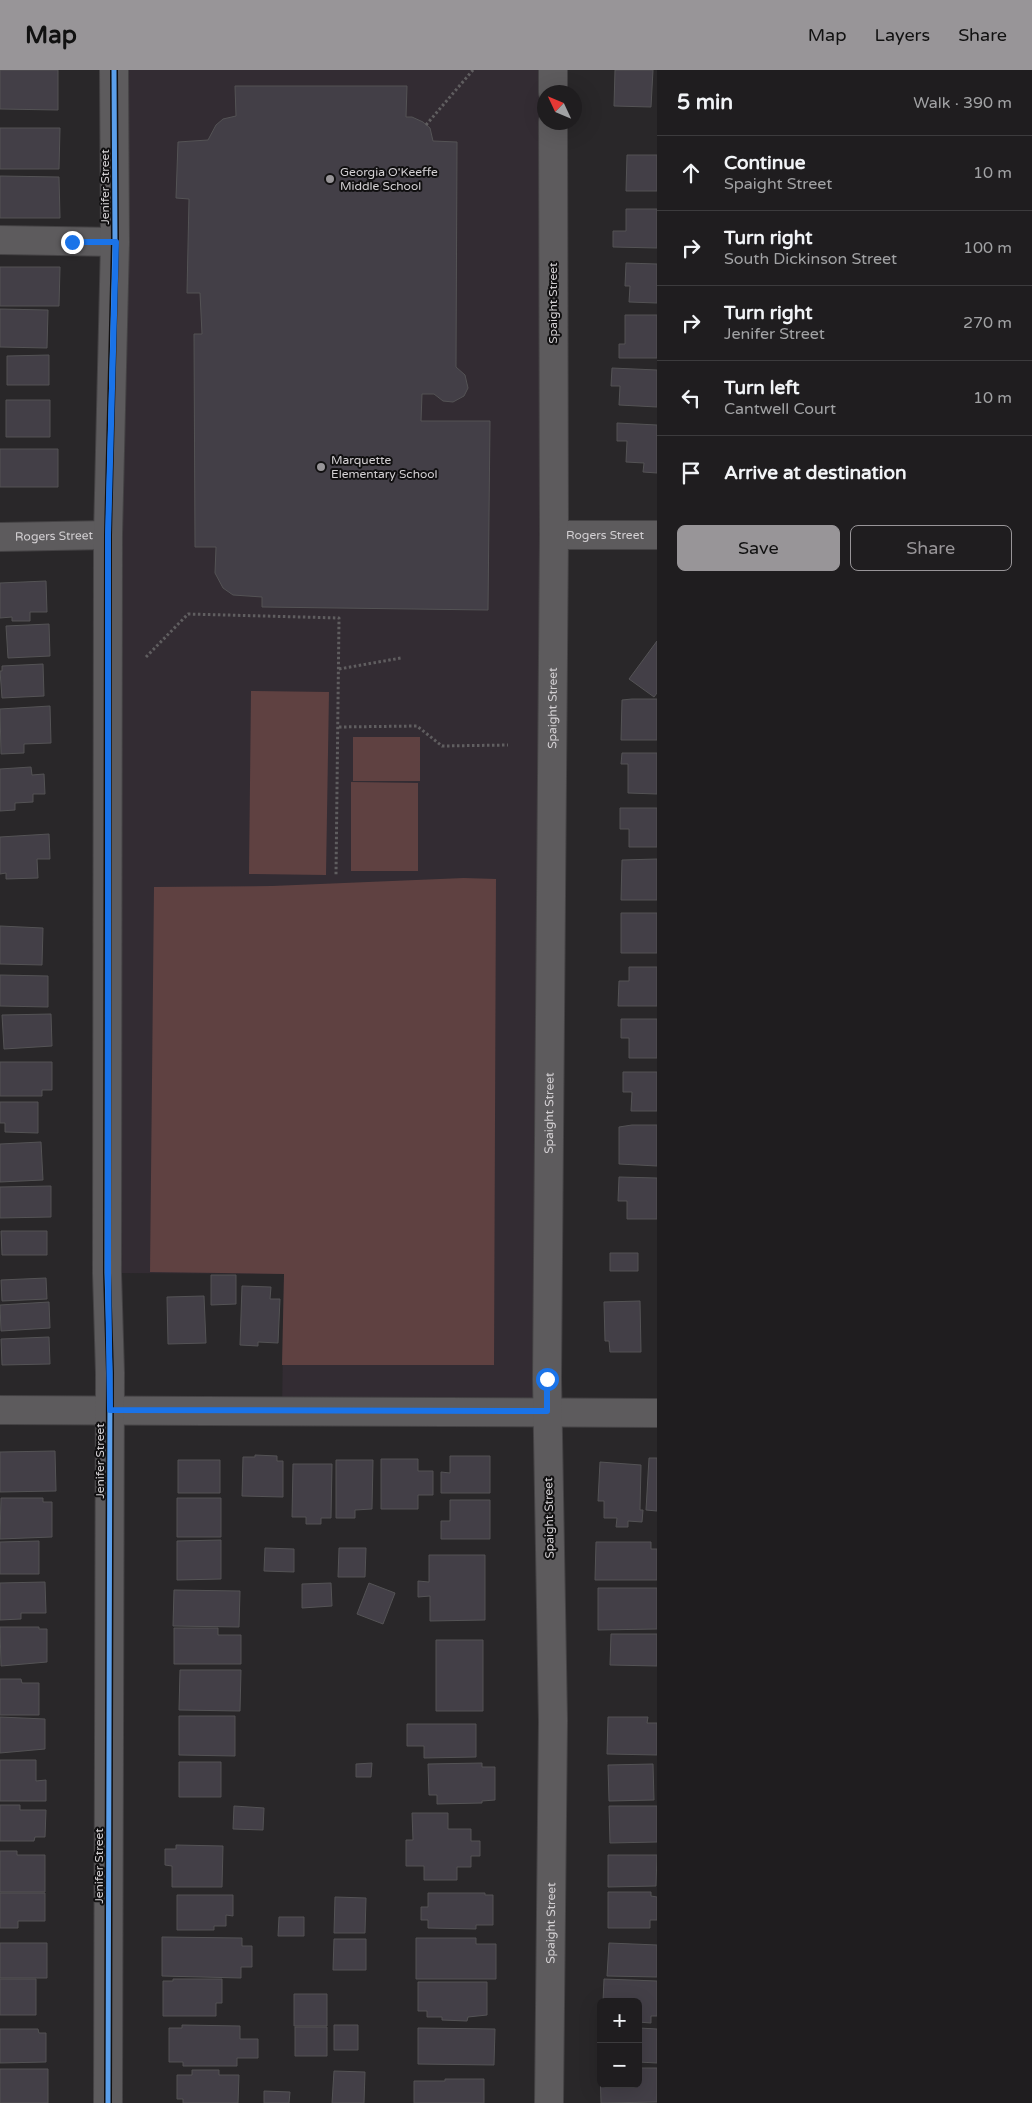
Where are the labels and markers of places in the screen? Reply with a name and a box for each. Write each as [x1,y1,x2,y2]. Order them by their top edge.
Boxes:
place label: Georgia O'Keeffe Middle School [340,165,438,193]
marker: Georgia O'Keeffe Middle School [324,173,336,185]
place label: Marquette Elementary School [331,453,438,481]
marker: Marquette Elementary School [315,461,327,473]

